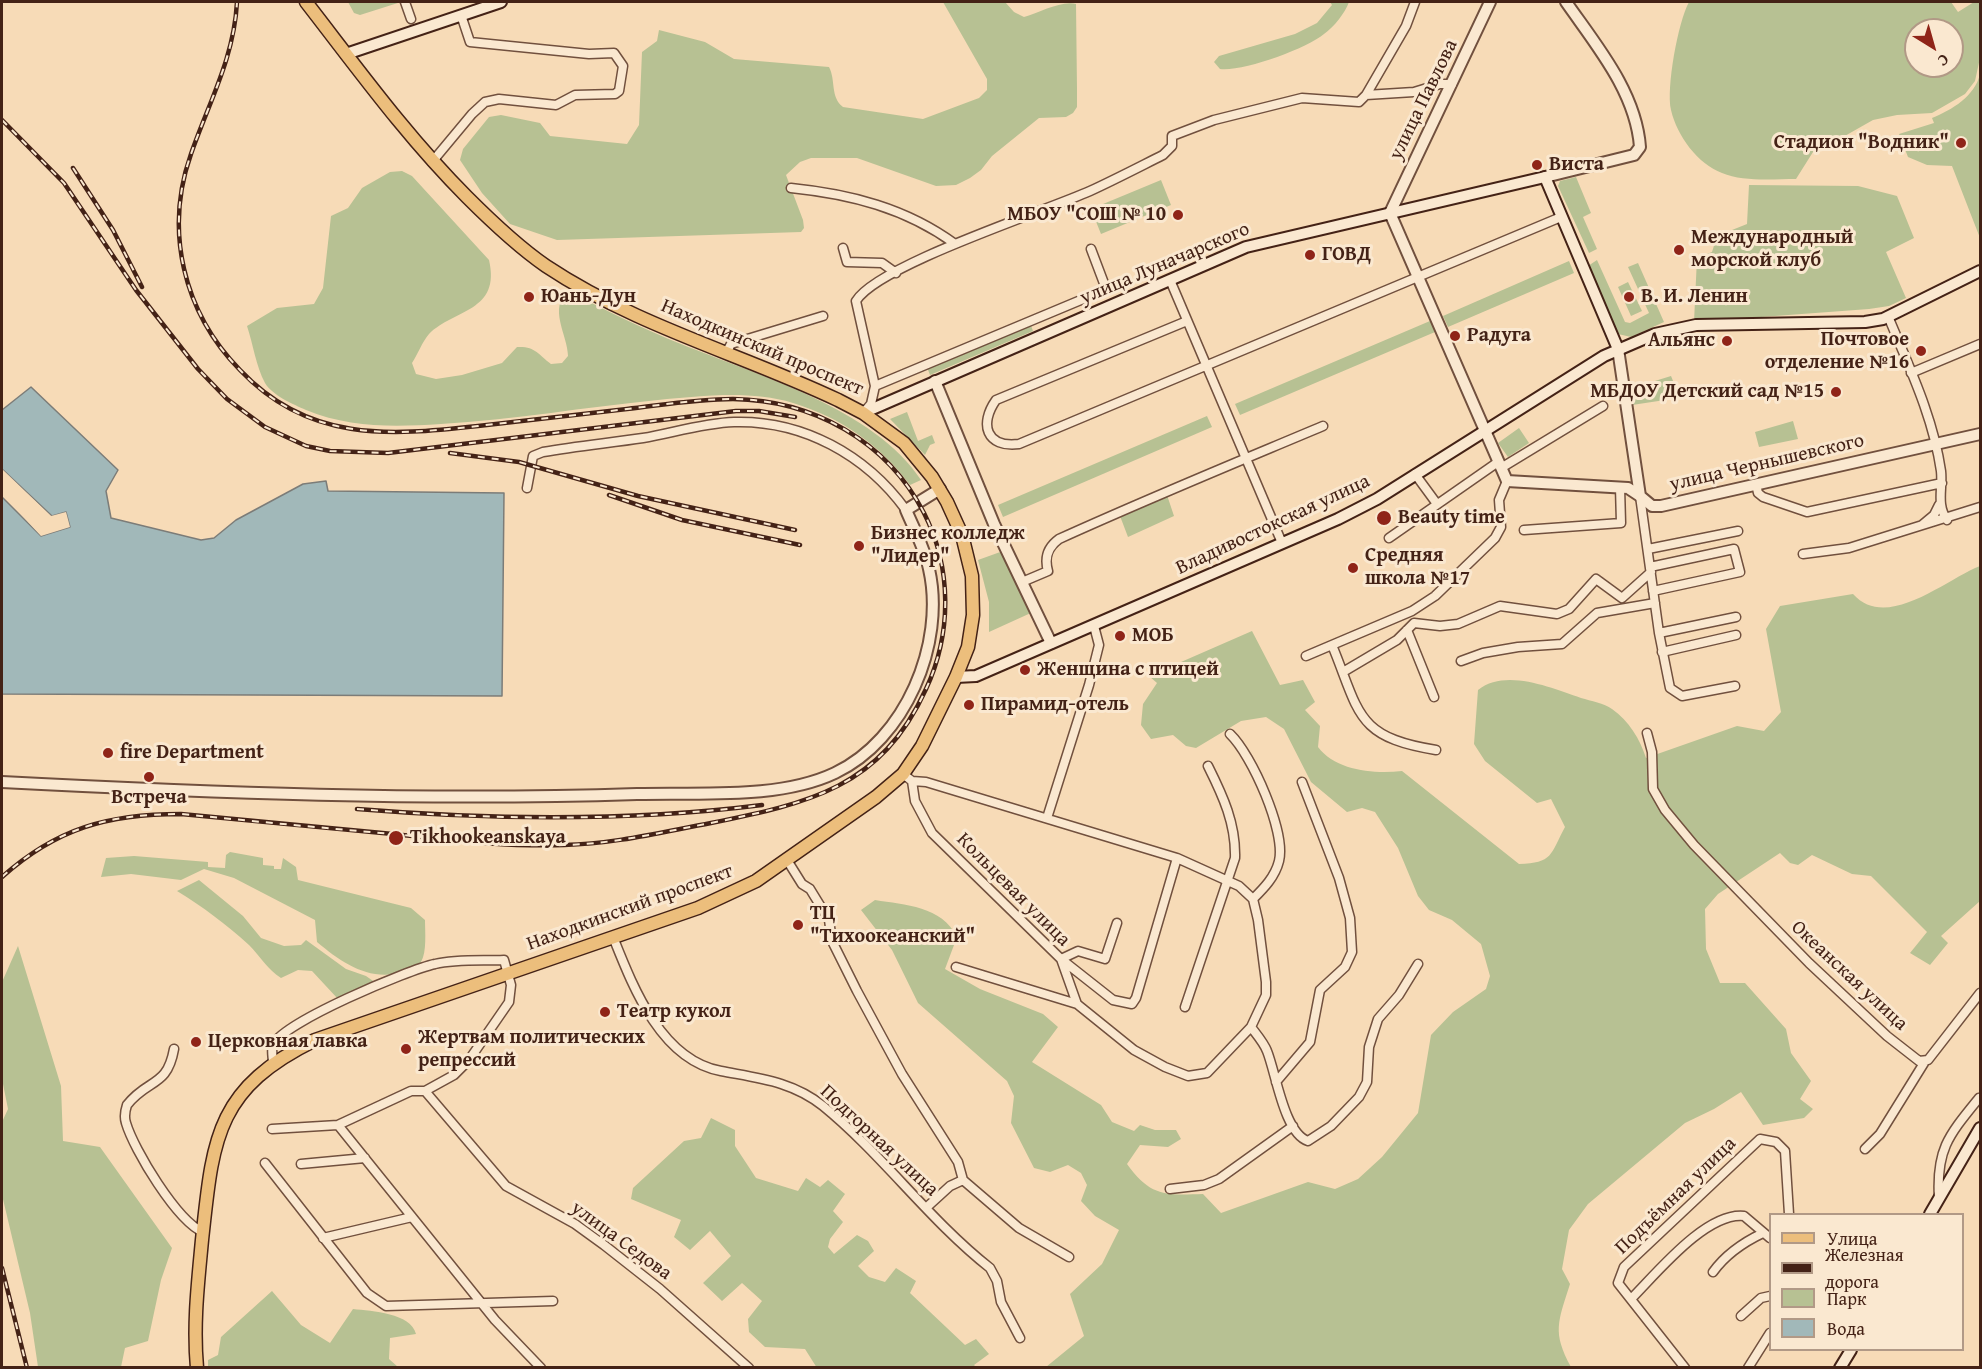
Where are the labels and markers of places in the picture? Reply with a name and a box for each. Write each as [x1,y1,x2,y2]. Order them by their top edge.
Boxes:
place label: Стадион "Водник" [1774,131,1949,155]
marker: Стадион "Водник" [1954,136,1968,150]
place label: Виста [1549,153,1604,177]
marker: Виста [1530,158,1544,172]
place label: МБОУ "СОШ № 10 [1007,203,1166,227]
marker: МБОУ "СОШ № 10 [1171,208,1185,222]
place label: Международный морской клуб [1691,226,1853,273]
place label: ГОВД [1322,243,1371,267]
marker: Международный морской клуб [1672,243,1686,257]
marker: ГОВД [1303,248,1317,262]
place label: Юань-Дун [541,285,636,309]
place label: В. И. Ленин [1641,285,1748,309]
marker: Юань-Дун [522,290,536,304]
marker: В. И. Ленин [1622,290,1636,304]
place label: Радуга [1467,324,1531,348]
place label: Почтовое отделение №16 [1765,328,1909,375]
marker: Радуга [1448,329,1462,343]
place label: Альянс [1648,329,1715,353]
marker: Альянс [1720,334,1734,348]
marker: Почтовое отделение №16 [1914,344,1928,358]
place label: МБДОУ Детский сад №15 [1590,380,1824,404]
marker: МБДОУ Детский сад №15 [1829,385,1843,399]
place label: Beauty time [1398,506,1505,530]
marker: Beauty time [1375,509,1393,527]
place label: Бизнес колледж "Лидер" [871,522,1025,569]
marker: Бизнес колледж "Лидер" [852,539,866,553]
place label: Средняя школа №17 [1365,544,1470,591]
marker: Средняя школа №17 [1346,561,1360,575]
place label: МОБ [1132,624,1174,648]
marker: МОБ [1113,629,1127,643]
place label: Женщина с птицей [1037,658,1219,682]
marker: Женщина с птицей [1018,663,1032,677]
place label: Пирамид-отель [981,693,1129,717]
marker: Пирамид-отель [962,698,976,712]
place label: fire Department [120,741,264,765]
marker: fire Department [101,746,115,760]
marker: Встреча [142,770,156,784]
place label: Встреча [111,786,187,810]
place label: Tikhookeanskaya [410,826,566,850]
marker: Tikhookeanskaya [387,829,405,847]
place label: ТЦ "Тихоокеанский" [810,902,975,949]
marker: ТЦ "Тихоокеанский" [791,918,805,932]
place label: Театр кукол [617,1000,731,1024]
marker: Театр кукол [598,1005,612,1019]
place label: Жертвам политических репрессий [418,1026,645,1073]
place label: Церковная лавка [208,1030,367,1054]
marker: Церковная лавка [189,1035,203,1049]
marker: Жертвам политических репрессий [399,1042,413,1056]

